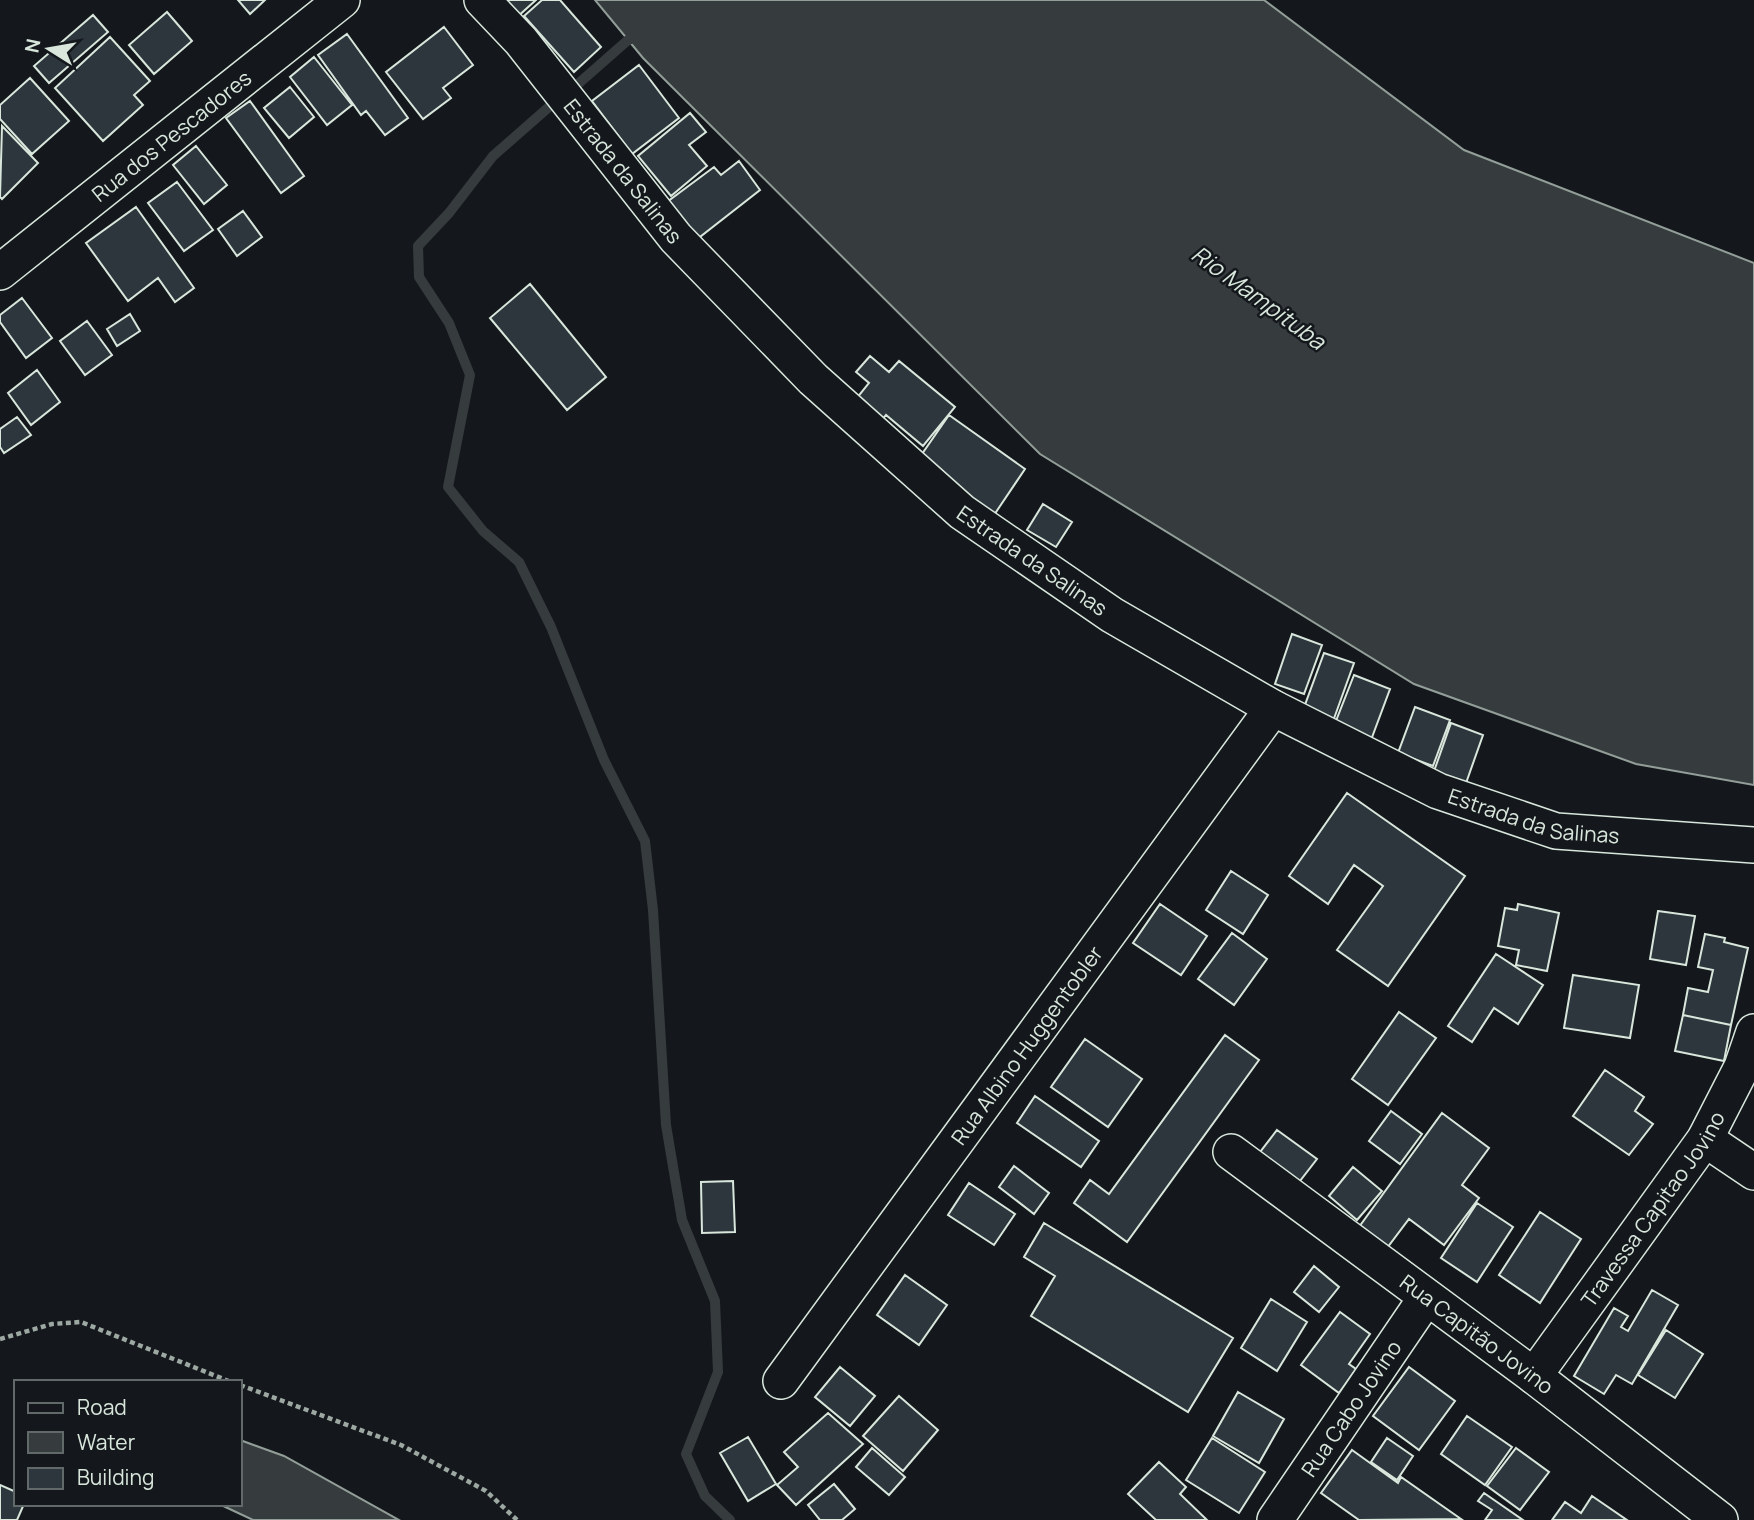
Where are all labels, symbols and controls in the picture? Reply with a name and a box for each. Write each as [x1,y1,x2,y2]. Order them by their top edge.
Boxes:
north arrow [14,14,84,84]
text: N [18,37,46,55]
street label: Rua dos Pescadores [86,64,257,208]
street label: Estrada da Salinas [558,93,689,249]
water label: Rio Mampituba [1186,238,1333,357]
street label: Estrada da Salinas [952,499,1113,622]
street label: Estrada da Salinas [1444,781,1620,849]
street label: Rua Albino Huggentobler [944,940,1109,1150]
street label: Travessa Capitao Jovino [1574,1106,1731,1313]
street label: Rua Capitão Jovino [1395,1268,1560,1400]
street label: Rua Cabo Jovino [1294,1335,1407,1482]
legend [14,1380,242,1506]
text: Road [77,1393,127,1421]
text: Water [77,1428,136,1456]
text: Building [77,1463,154,1491]

